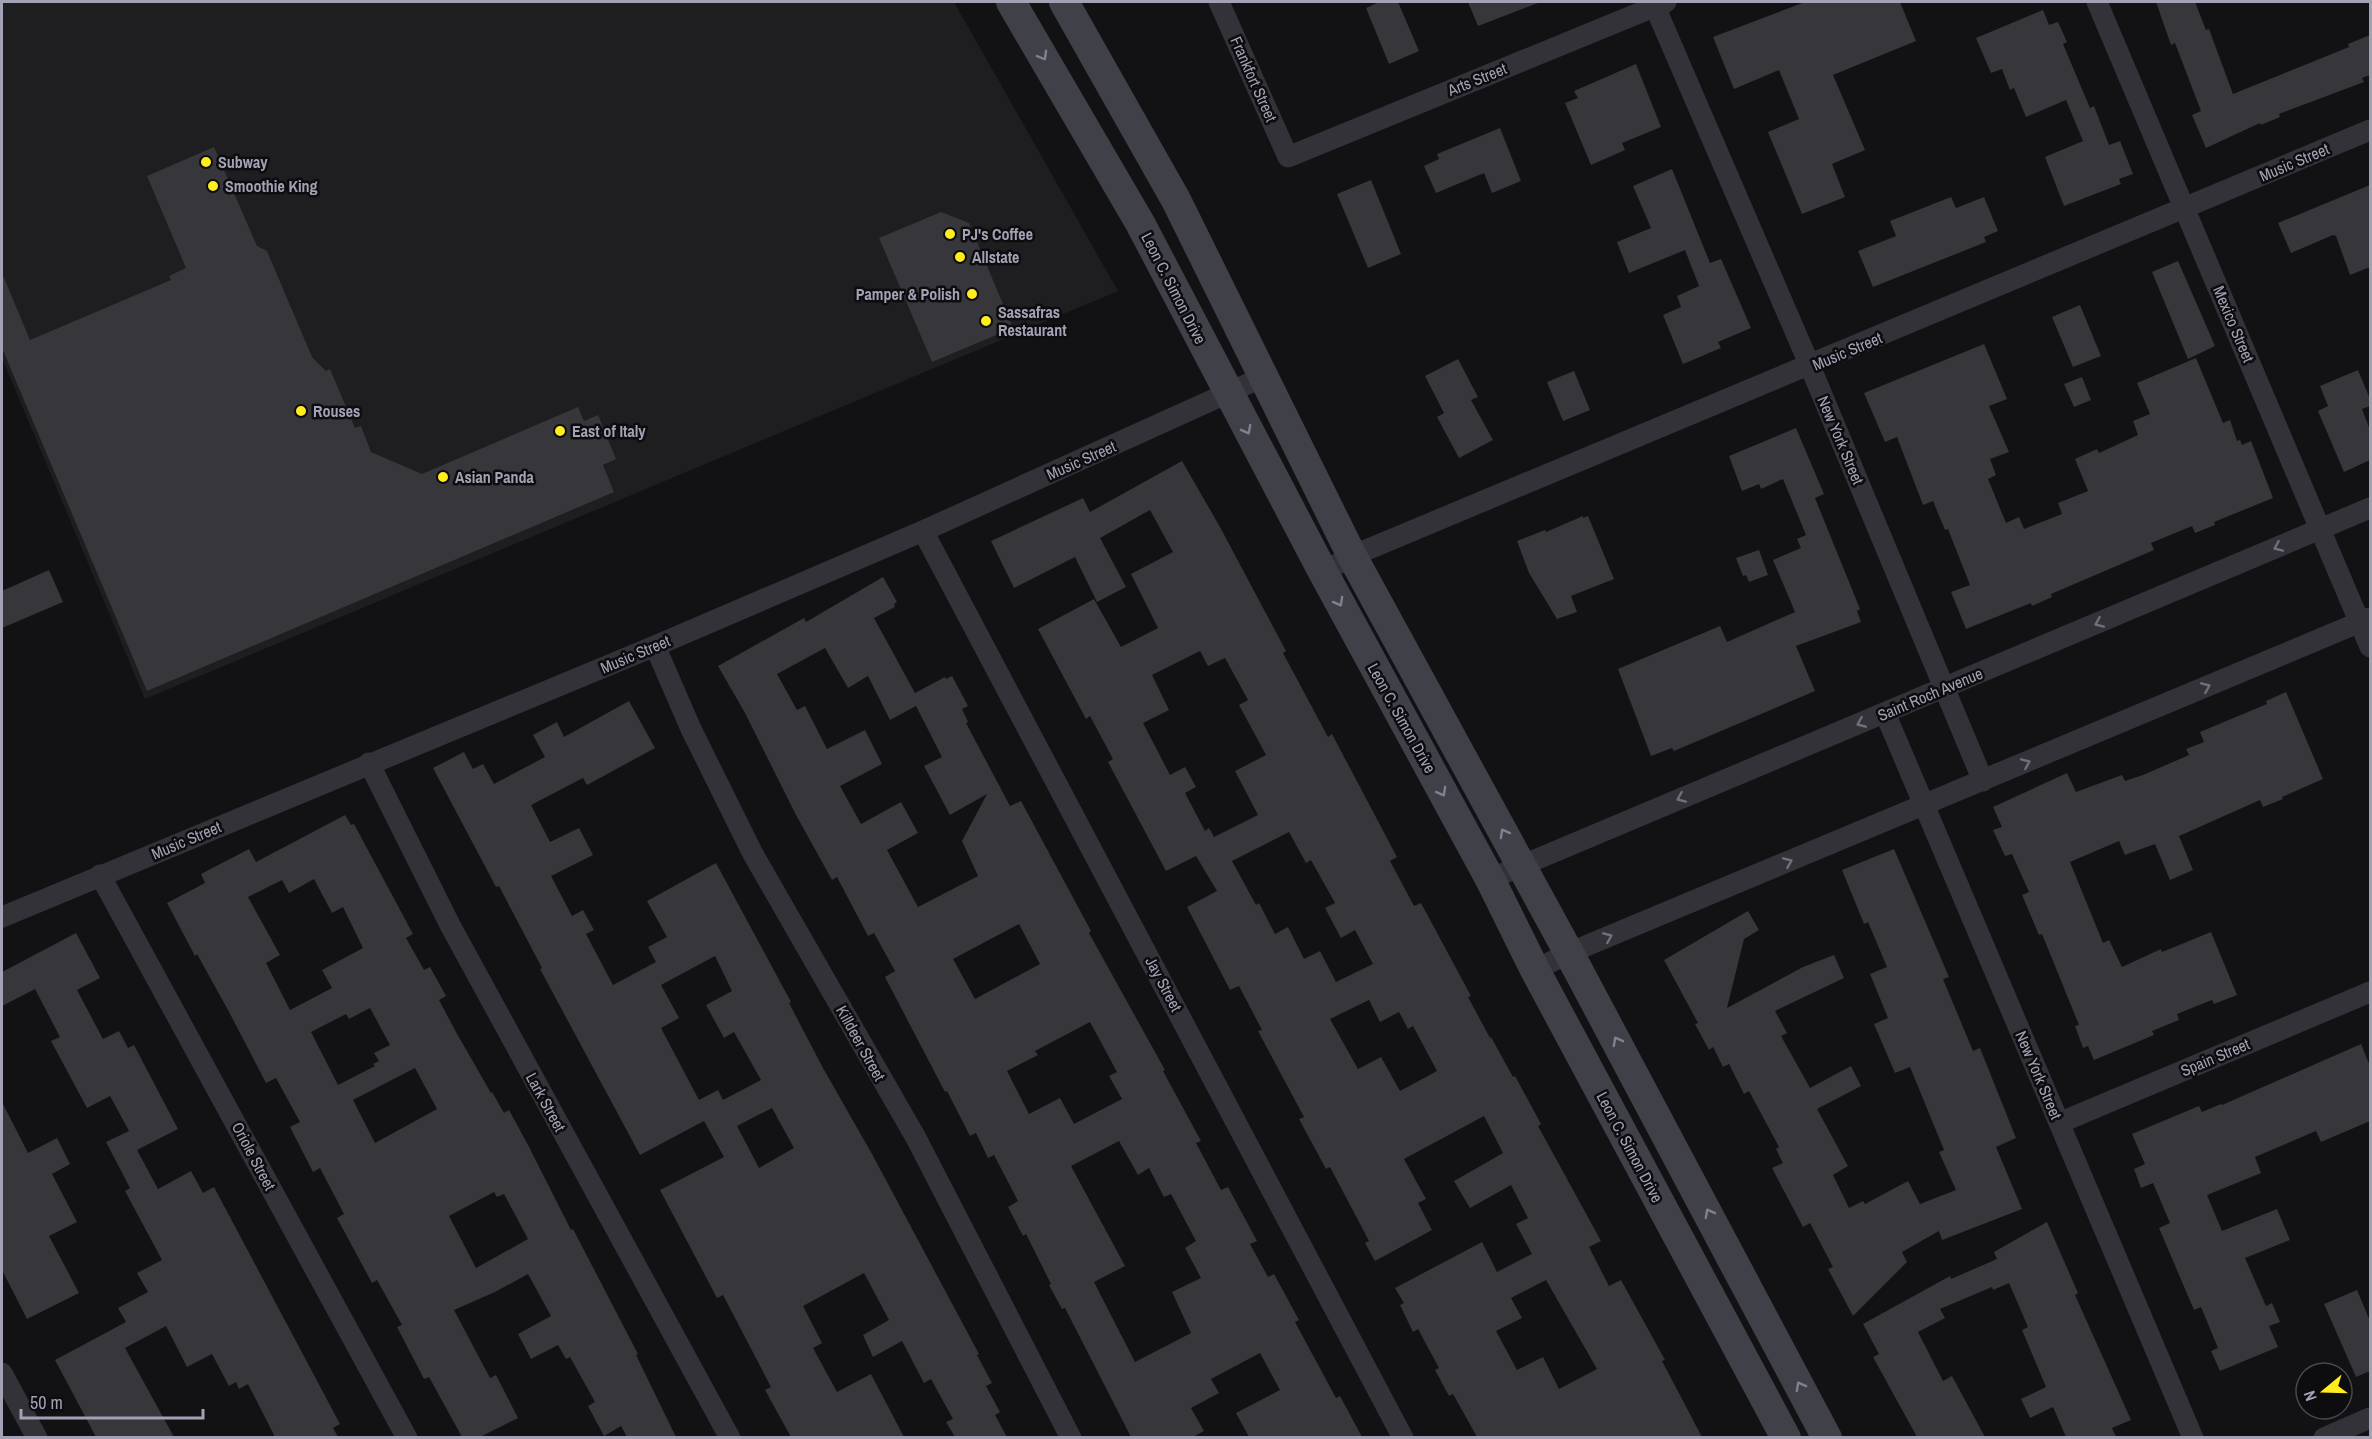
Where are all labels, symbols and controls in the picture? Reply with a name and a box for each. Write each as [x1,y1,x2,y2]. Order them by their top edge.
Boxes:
street label: Frankfort Street [1225,33,1283,125]
one-way arrow [1036,50,1047,60]
street label: Arts Street [1443,57,1510,101]
street label: Music Street [2256,137,2333,187]
place label: Subway [218,151,268,173]
marker: Subway [199,155,213,169]
place label: Smoothie King [225,175,318,197]
marker: Smoothie King [206,179,220,193]
place label: PJ's Coffee [962,223,1033,245]
marker: PJ's Coffee [943,227,957,241]
street label: Leon C. Simon Drive [1136,228,1212,348]
place label: Allstate [972,246,1019,268]
marker: Allstate [953,250,967,264]
street label: Mexico Street [2208,282,2260,366]
place label: Pamper & Polish [856,283,960,305]
marker: Pamper & Polish [965,287,979,301]
place label: Sassafras Restaurant [998,301,1067,341]
marker: Sassafras Restaurant [979,314,993,328]
street label: Music Street [1809,326,1886,376]
street label: New York Street [1812,392,1870,488]
place label: Rouses [313,400,360,422]
marker: Rouses [294,404,308,418]
place label: East of Italy [572,420,646,442]
one-way arrow [1240,423,1252,434]
marker: East of Italy [553,424,567,438]
street label: Music Street [1043,435,1119,485]
place label: Asian Panda [455,466,534,488]
marker: Asian Panda [436,470,450,484]
one-way arrow [2273,540,2284,552]
one-way arrow [1332,596,1343,606]
one-way arrow [2094,616,2105,628]
street label: Music Street [597,629,674,679]
street label: Leon C. Simon Drive [1363,659,1441,777]
street label: Saint Roch Avenue [1874,662,1986,726]
one-way arrow [2199,682,2210,694]
one-way arrow [1856,716,1867,728]
one-way arrow [2020,758,2031,770]
one-way arrow [1435,785,1446,796]
one-way arrow [1676,791,1687,803]
street label: Music Street [148,815,225,865]
one-way arrow [1500,829,1511,839]
one-way arrow [1781,857,1792,869]
one-way arrow [1601,932,1612,944]
street label: Jay Street [1140,953,1188,1016]
street label: Killdeer Street [831,1001,891,1085]
street label: New York Street [2010,1027,2068,1123]
street label: Spain Street [2177,1032,2253,1081]
one-way arrow [1613,1037,1624,1047]
street label: Lark Street [521,1069,571,1136]
street label: Leon C. Simon Drive [1592,1088,1668,1206]
street label: Oriole Street [227,1118,281,1194]
one-way arrow [1705,1209,1716,1219]
north arrow [2294,1361,2354,1421]
one-way arrow [1795,1381,1807,1392]
scale bar [21,1382,202,1420]
text: N [2298,1388,2322,1404]
text: 50 m [30,1390,63,1415]

